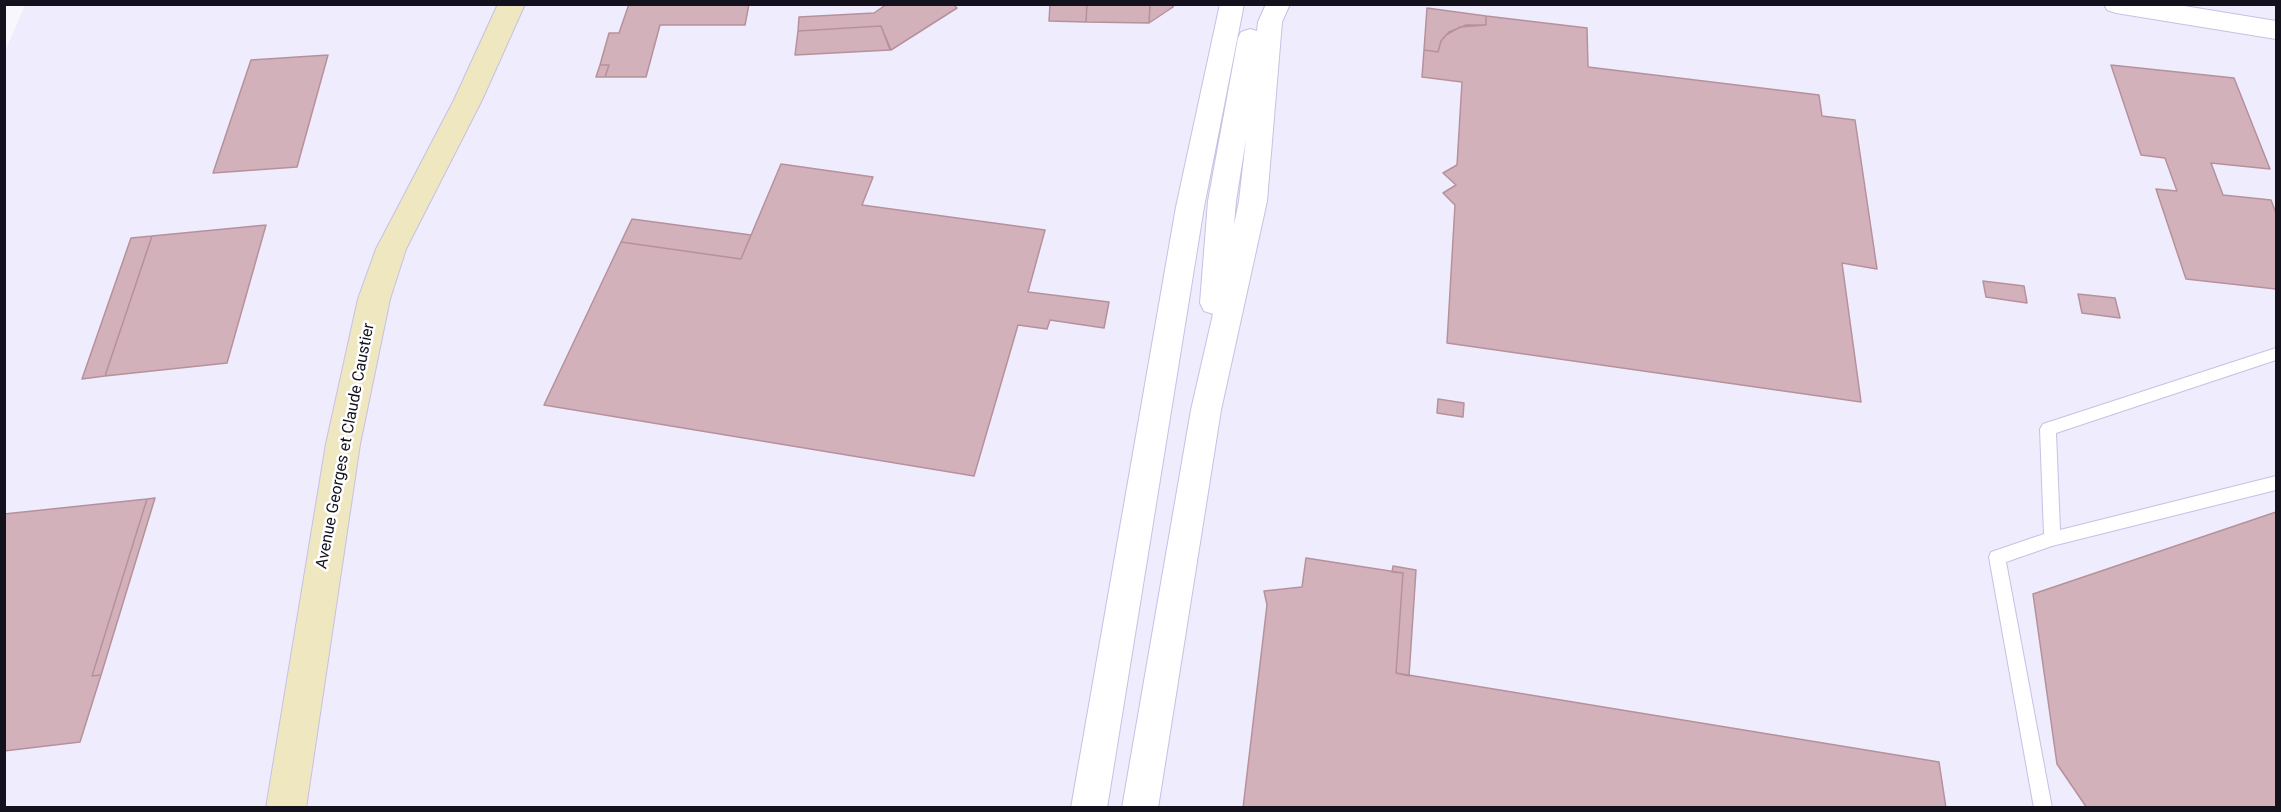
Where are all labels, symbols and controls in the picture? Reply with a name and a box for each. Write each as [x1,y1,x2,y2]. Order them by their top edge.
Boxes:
street label: Avenue Georges et Claude Caustier [313,321,379,571]

